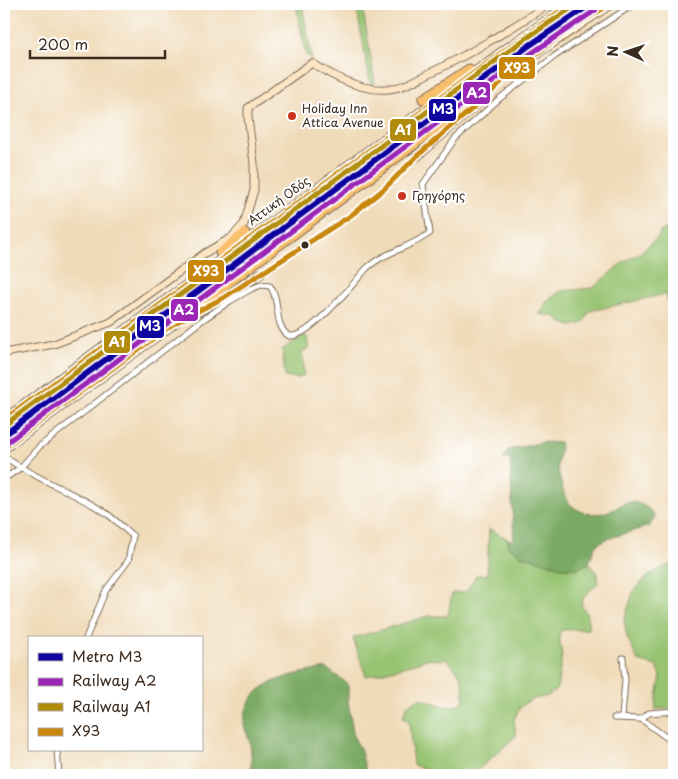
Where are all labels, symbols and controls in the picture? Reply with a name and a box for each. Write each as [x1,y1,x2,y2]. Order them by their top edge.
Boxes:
scale bar [30,28,165,60]
north arrow [600,28,650,78]
text: 200 m [38,32,88,55]
text: N [602,45,623,57]
line badge: X93 [498,56,536,80]
text: X93 [503,57,530,78]
line badge: A2 [462,81,491,105]
text: A2 [467,82,488,103]
line badge: Μ3 [428,98,457,122]
text: Μ3 [432,98,454,119]
place label: Holiday Inn Attica Avenue [302,99,384,131]
marker: Holiday Inn Attica Avenue [286,110,298,122]
line badge: A1 [389,118,417,142]
text: A1 [395,119,411,140]
street label: Αττική Οδός [243,171,313,229]
place label: Γρηγόρης [412,186,465,204]
marker: Γρηγόρης [396,190,408,202]
unlabelled marker [300,240,310,250]
line badge: X93 [187,259,225,283]
text: X93 [192,260,219,281]
line badge: A2 [170,298,199,322]
text: A2 [174,299,195,320]
line badge: Μ3 [136,315,165,339]
text: Μ3 [139,315,161,336]
line badge: A1 [103,330,131,354]
text: A1 [109,331,125,352]
legend [28,636,202,752]
text: Metro Μ3 [72,644,142,667]
text: Railway A2 [72,668,157,691]
text: Railway A1 [72,694,151,717]
text: X93 [72,718,100,741]

